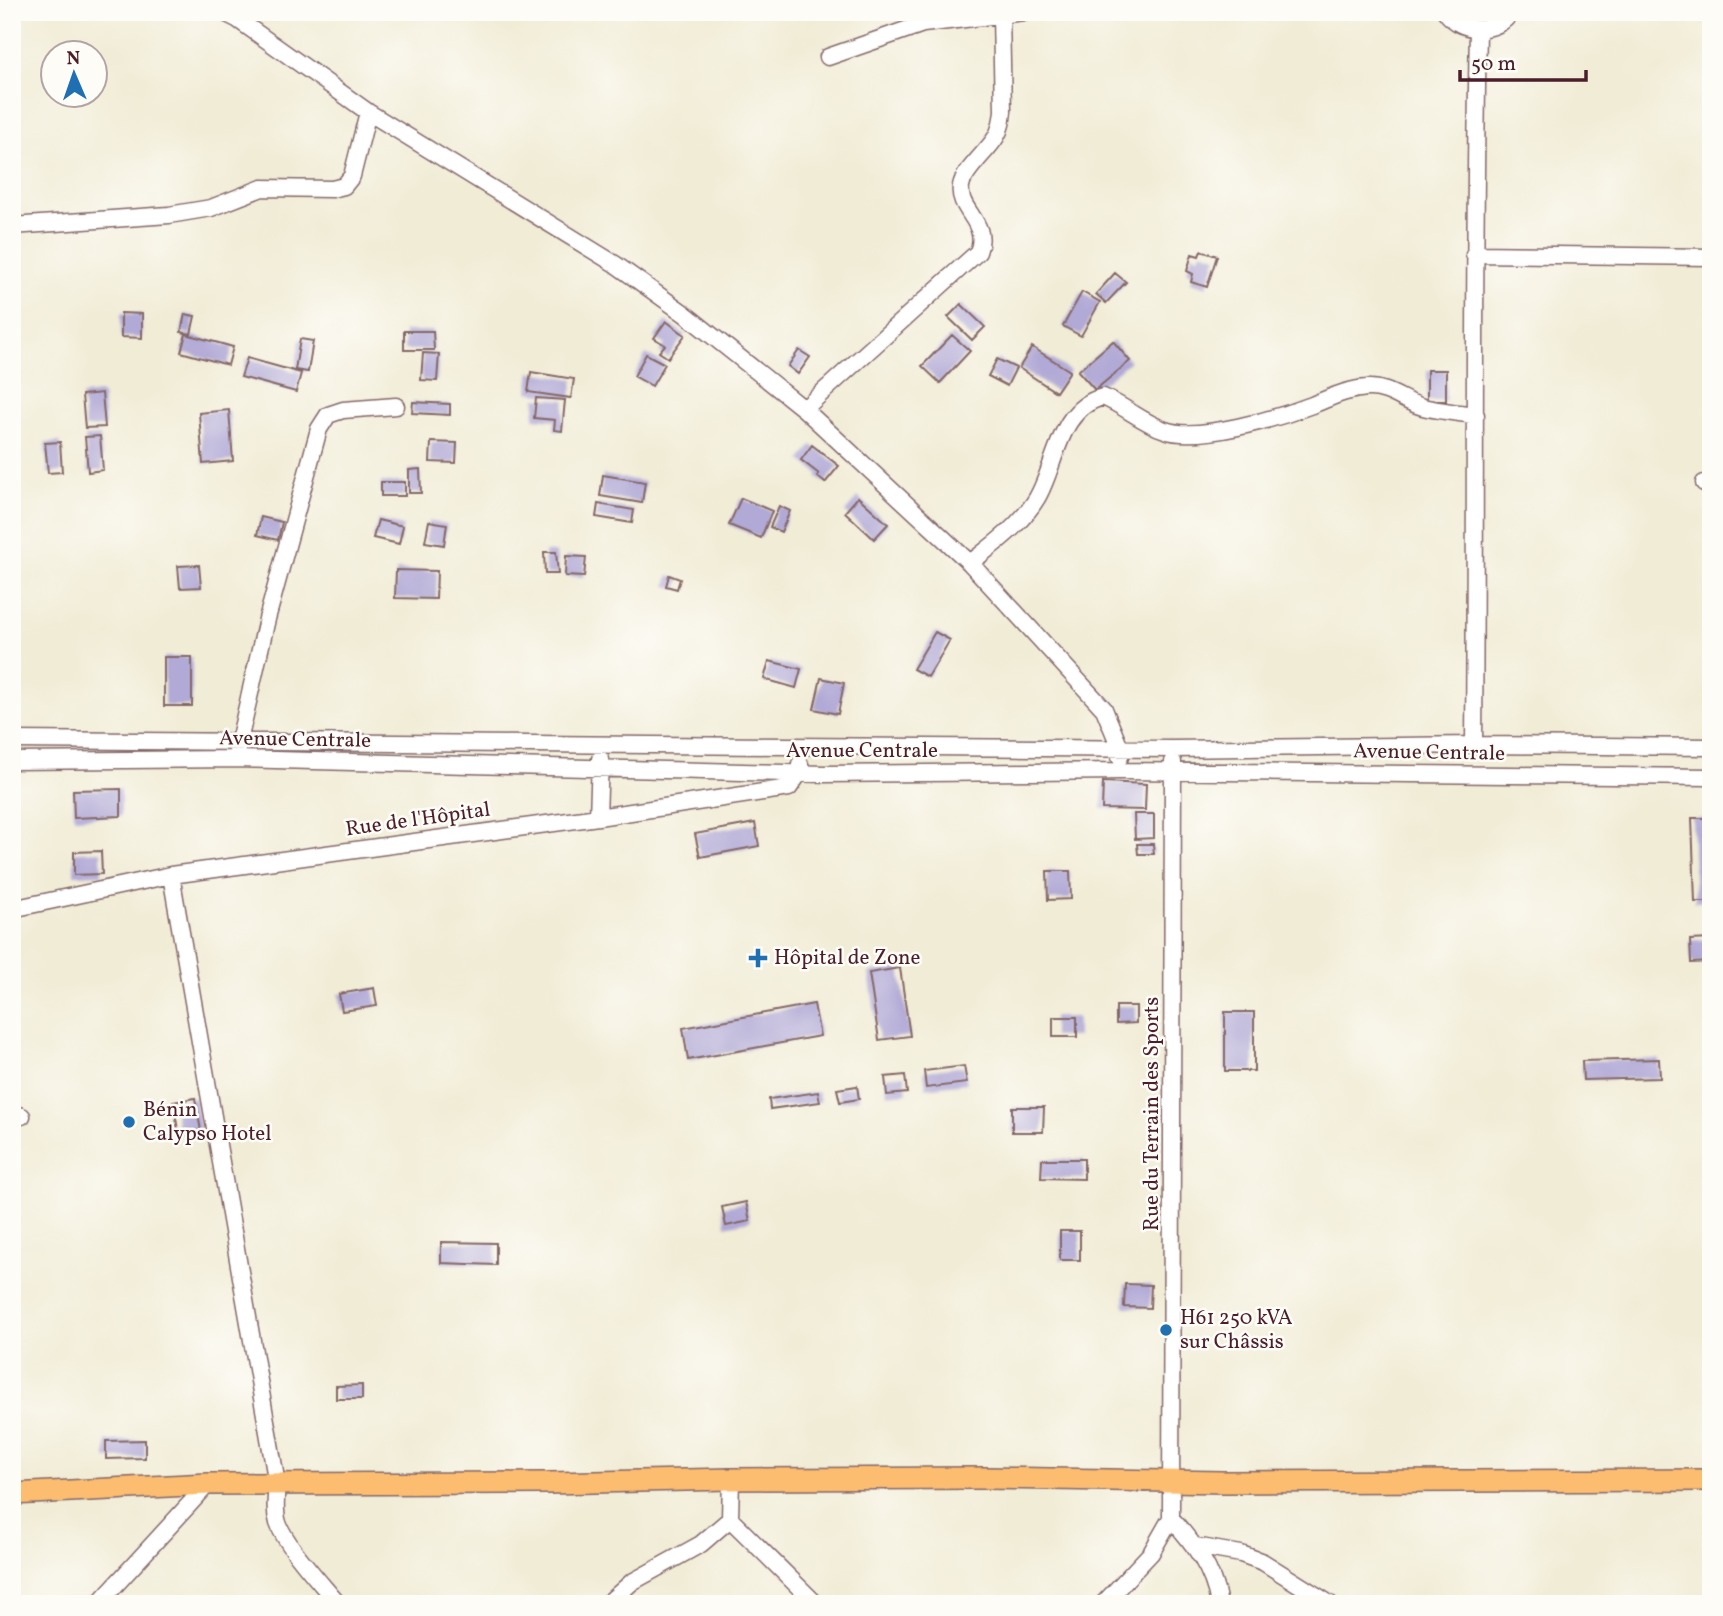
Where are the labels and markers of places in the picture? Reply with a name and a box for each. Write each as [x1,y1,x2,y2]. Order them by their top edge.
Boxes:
place label: Hôpital de Zone [774,944,921,973]
marker: Hôpital de Zone [748,948,768,968]
place label: Bénin Calypso Hotel [143,1096,272,1149]
marker: Bénin Calypso Hotel [121,1114,137,1130]
place label: H61 250 kVA sur Châssis [1180,1304,1293,1357]
marker: H61 250 kVA sur Châssis [1158,1322,1174,1338]

